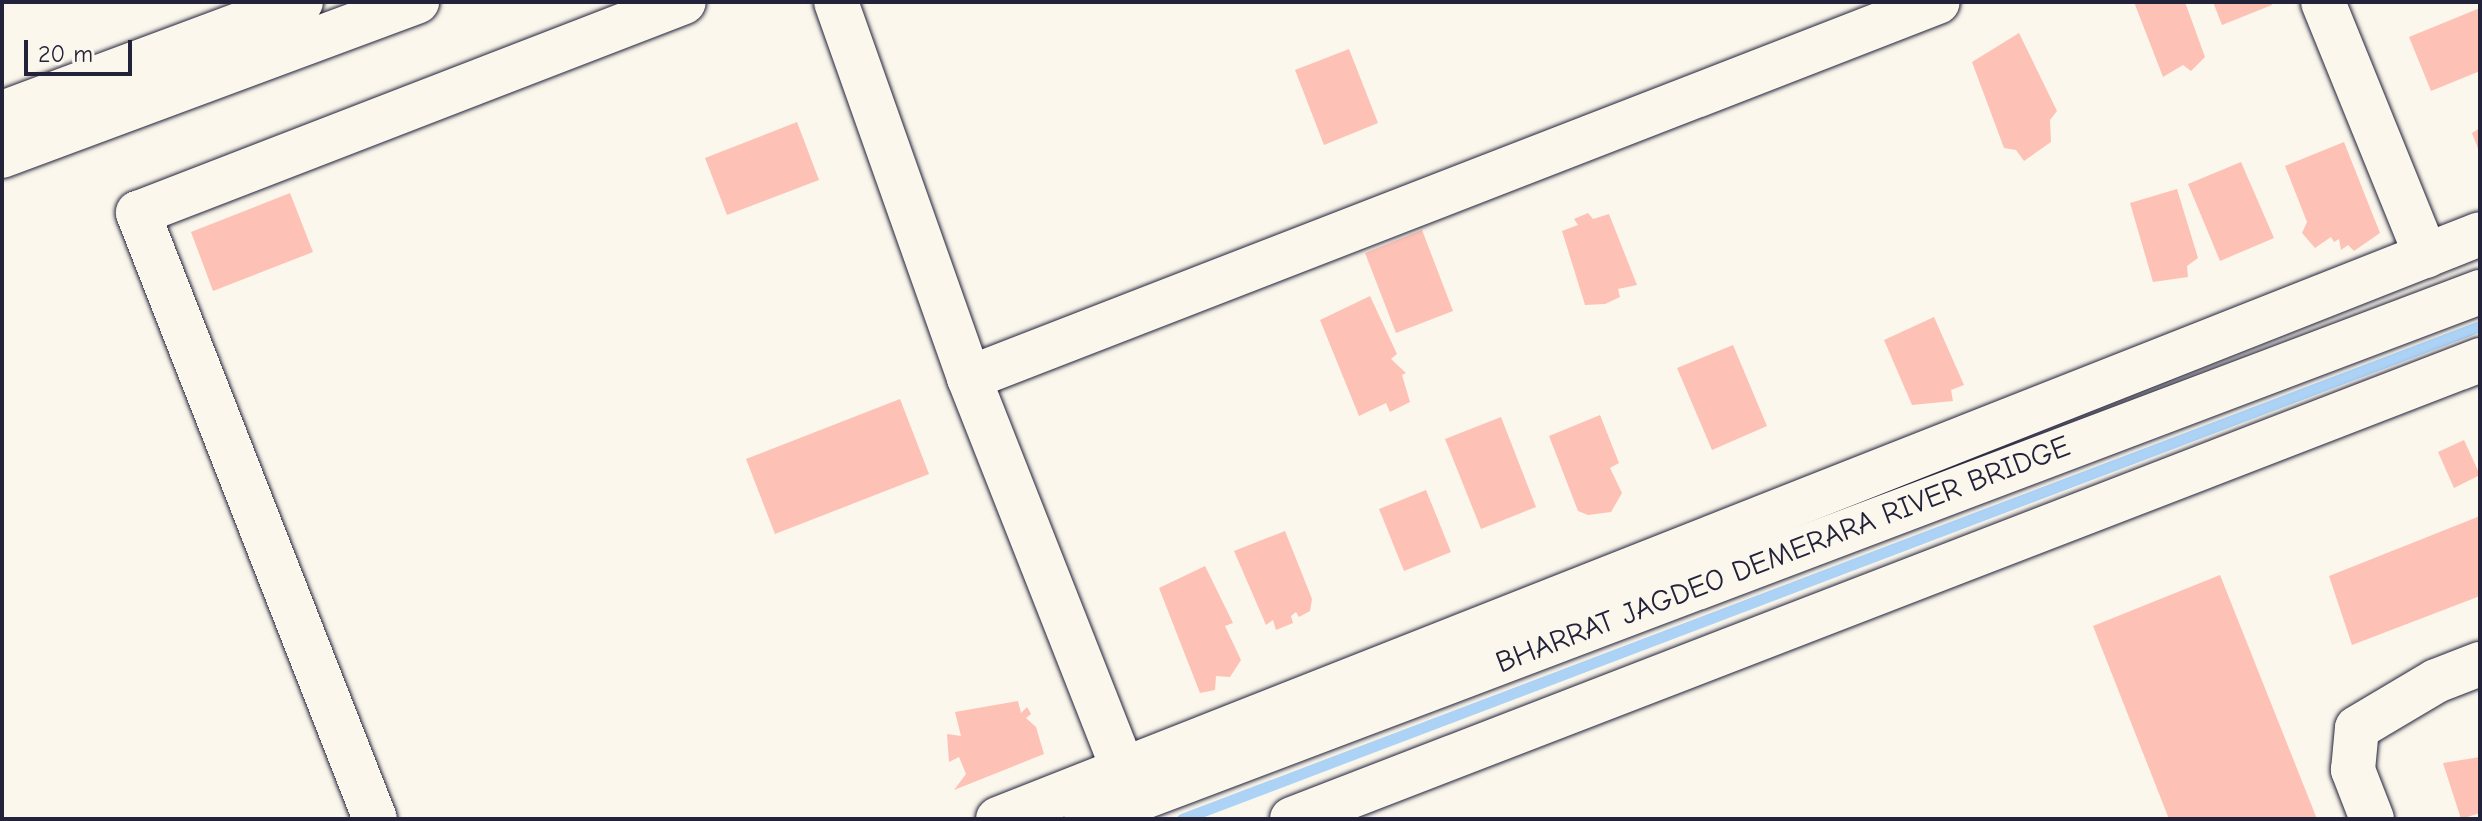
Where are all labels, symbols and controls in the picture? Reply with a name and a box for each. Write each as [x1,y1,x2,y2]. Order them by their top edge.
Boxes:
scale bar [28,24,136,74]
text: 20 m [38,40,93,68]
street label: BHARRAT JAGDEO DEMERARA RIVER BRIDGE [1491,429,2075,681]

